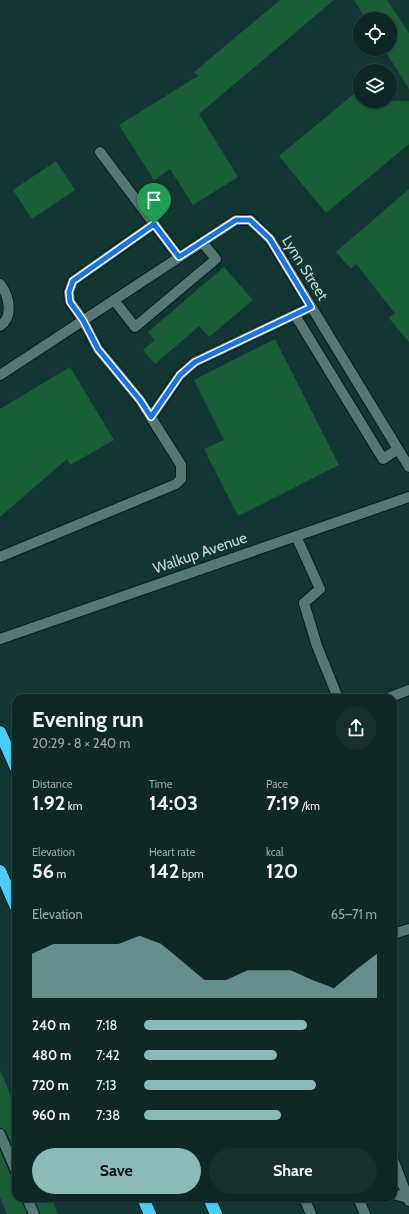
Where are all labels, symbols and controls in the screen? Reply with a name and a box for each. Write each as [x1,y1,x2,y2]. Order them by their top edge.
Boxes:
map controls [353,12,397,108]
button: locate [353,12,397,56]
button: layers [353,64,397,108]
pin [137,183,171,224]
icon: arrive [143,189,165,211]
street label: Lynn Street [278,232,332,304]
street label: Walkup Avenue [151,528,250,577]
text: Evening run [32,706,144,733]
button: share [335,707,377,749]
text: 20:29 · 8 × 240 m [32,735,130,751]
text: Distance [32,777,73,791]
text: Time [149,777,172,791]
text: Pace [266,777,288,791]
text: 1.92 [32,791,65,815]
text: 14:03 [149,791,198,815]
text: 7:19 [266,791,299,815]
text: km [65,799,82,813]
text: /km [299,799,320,813]
text: Elevation [32,845,75,859]
text: Heart rate [149,845,195,859]
text: kcal [266,845,284,859]
text: 56 [32,859,54,883]
text: 142 [149,859,179,883]
text: 120 [266,859,298,883]
text: m [54,867,66,881]
text: bpm [179,867,204,881]
text: Elevation [32,906,83,922]
text: 65–71 m [331,906,377,922]
text: 240 m [32,1017,70,1033]
text: 7:18 [96,1017,117,1033]
text: 480 m [32,1047,71,1063]
text: 7:42 [96,1047,120,1063]
text: 720 m [32,1077,69,1093]
text: 7:13 [96,1077,117,1093]
text: 960 m [32,1107,70,1123]
text: 7:38 [96,1107,120,1123]
button: Save [32,1148,201,1194]
button: Share [209,1148,377,1194]

